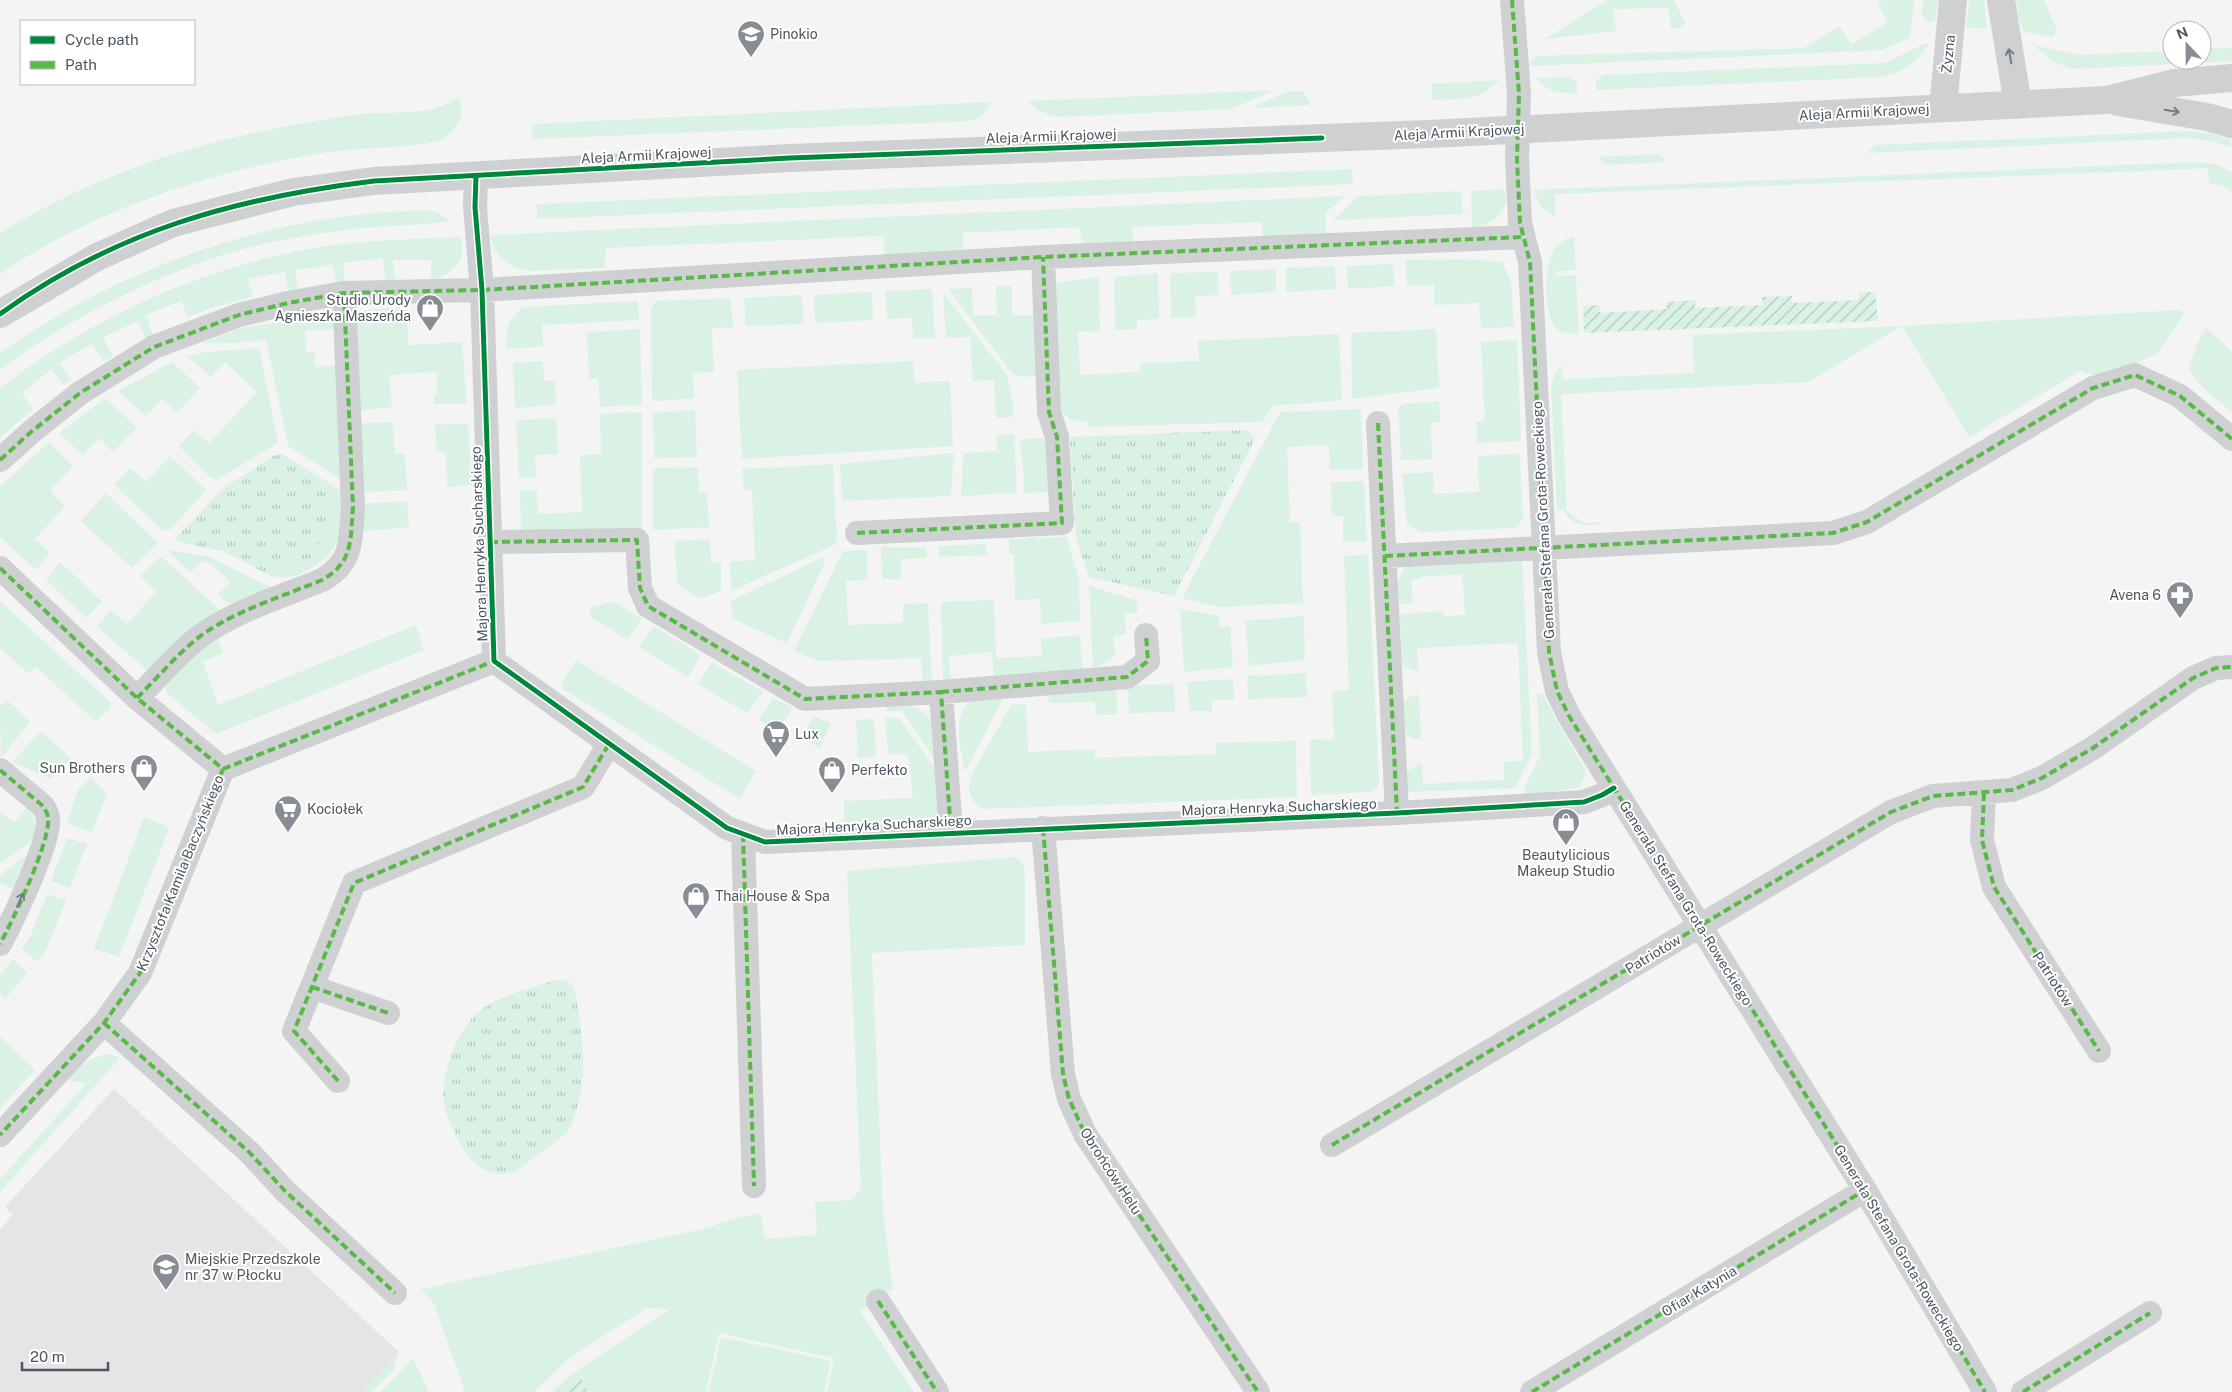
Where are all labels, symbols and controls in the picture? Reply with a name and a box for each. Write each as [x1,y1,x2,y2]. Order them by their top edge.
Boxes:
school or university icon: Pinokio [736,19,766,58]
legend [20,20,195,85]
north arrow [2162,20,2212,70]
text: N [2174,23,2190,42]
place label: Pinokio [770,26,818,42]
text: Cycle path [65,31,139,48]
street label: Żyzna [1936,34,1958,74]
one-way arrow [2005,49,2015,65]
text: Path [65,56,97,73]
street label: Aleja Armii Krajowej [1798,101,1930,123]
one-way arrow [2164,107,2180,117]
street label: Aleja Armii Krajowej [1393,121,1525,143]
street label: Aleja Armii Krajowej [985,126,1117,146]
street label: Aleja Armii Krajowej [580,144,712,166]
place label: Studio Urody Agnieszka Maszeńda [275,292,412,324]
shop icon: Studio Urody Agnieszka Maszeńda [415,293,445,332]
street label: Generała Stefana Grota-Roweckiego [1529,401,1557,639]
street label: Majora Henryka Sucharskiego [468,446,490,642]
pharmacy icon: Avena 6 [2165,580,2195,619]
place label: Avena 6 [2109,587,2161,603]
supermarket icon: Lux [761,719,791,758]
place label: Lux [795,726,819,742]
shop icon: Sun Brothers [129,753,159,792]
shop icon: Perfekto [817,755,847,794]
place label: Sun Brothers [40,760,125,776]
place label: Perfekto [851,762,908,778]
street label: Krzysztofa Kamila Baczyńskiego [133,773,227,973]
supermarket icon: Kociołek [273,794,303,833]
street label: Majora Henryka Sucharskiego [1181,796,1377,818]
street label: Generała Stefana Grota-Roweckiego [1616,798,1756,1008]
place label: Kociołek [307,801,363,817]
shop icon: Beautylicious Makeup Studio [1551,807,1581,846]
street label: Majora Henryka Sucharskiego [776,812,972,838]
place label: Beautylicious Makeup Studio [1517,847,1615,879]
shop icon: Thai House & Spa [681,881,711,920]
place label: Thai House & Spa [715,888,830,904]
one-way arrow [16,893,26,908]
street label: Patriotów [1622,931,1684,977]
street label: Patriotów [2029,949,2077,1010]
street label: Obrońców Helu [1077,1125,1145,1217]
street label: Generała Stefana Grota-Roweckiego [1831,1142,1967,1354]
place label: Miejskie Przedszkole nr 37 w Płocku [185,1251,321,1283]
school or university icon: Miejskie Przedszkole nr 37 w Płocku [151,1252,181,1291]
street label: Ofiar Katynia [1658,1262,1740,1320]
scale bar [22,1340,109,1372]
text: 20 m [30,1348,65,1365]

